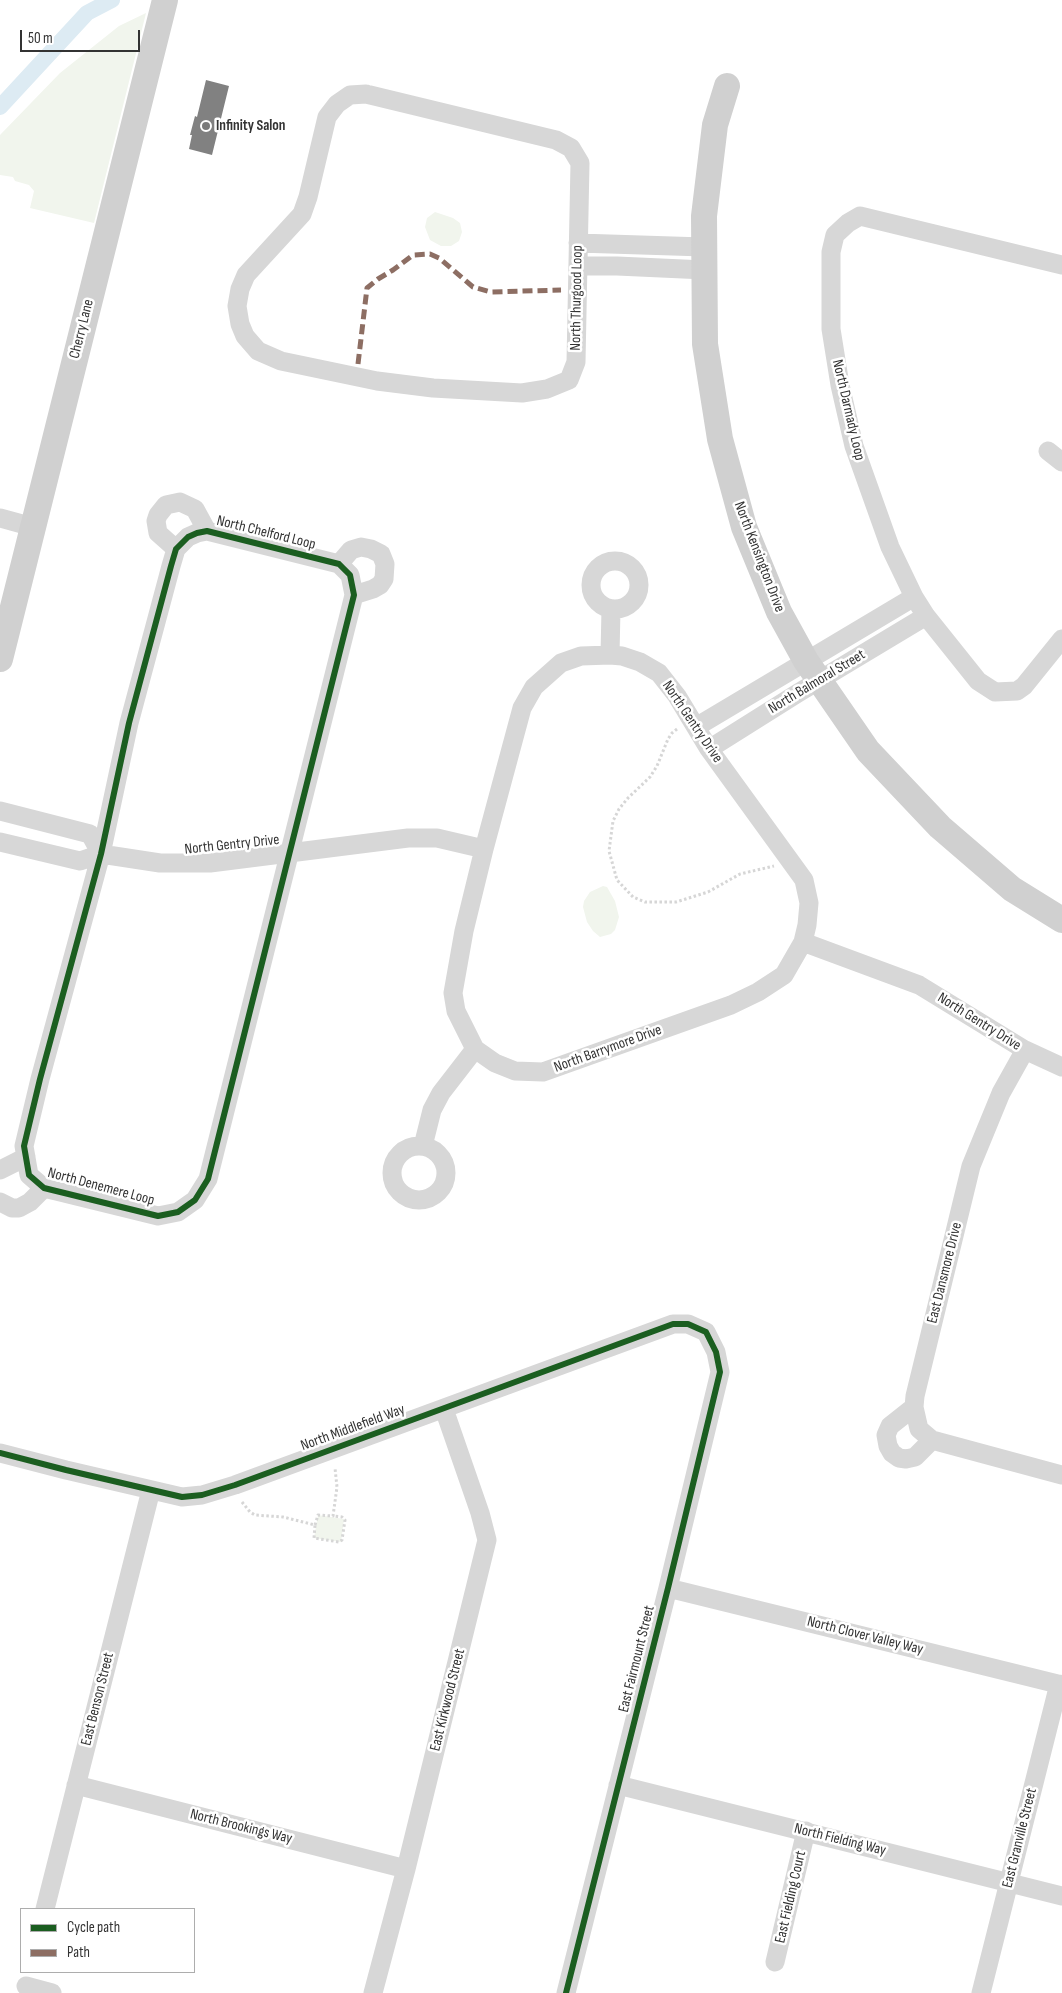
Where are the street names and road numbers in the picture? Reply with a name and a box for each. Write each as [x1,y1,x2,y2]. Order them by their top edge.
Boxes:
street label: North Thurgood Loop [567,245,587,351]
street label: Cherry Lane [66,298,98,360]
street label: North Darmady Loop [828,358,868,462]
street label: North Kensington Drive [730,499,788,615]
street label: North Chelford Loop [215,512,317,554]
street label: North Balmoral Street [765,646,869,718]
street label: North Gentry Drive [658,678,726,766]
street label: North Gentry Drive [184,831,280,859]
street label: North Gentry Drive [934,989,1024,1055]
street label: North Barrymore Drive [552,1021,664,1077]
street label: North Denemere Loop [46,1164,156,1210]
street label: East Dansmore Drive [924,1221,966,1325]
street label: North Middlefield Way [298,1401,408,1455]
street label: East Fairmount Street [615,1604,659,1714]
street label: North Clover Valley Way [805,1613,925,1659]
street label: East Kirkwood Street [427,1647,469,1753]
street label: East Benson Street [78,1651,118,1747]
street label: East Granville Street [999,1786,1041,1890]
street label: North Brookings Way [188,1806,294,1848]
street label: North Fielding Way [792,1820,888,1860]
street label: East Fielding Court [772,1849,810,1945]

